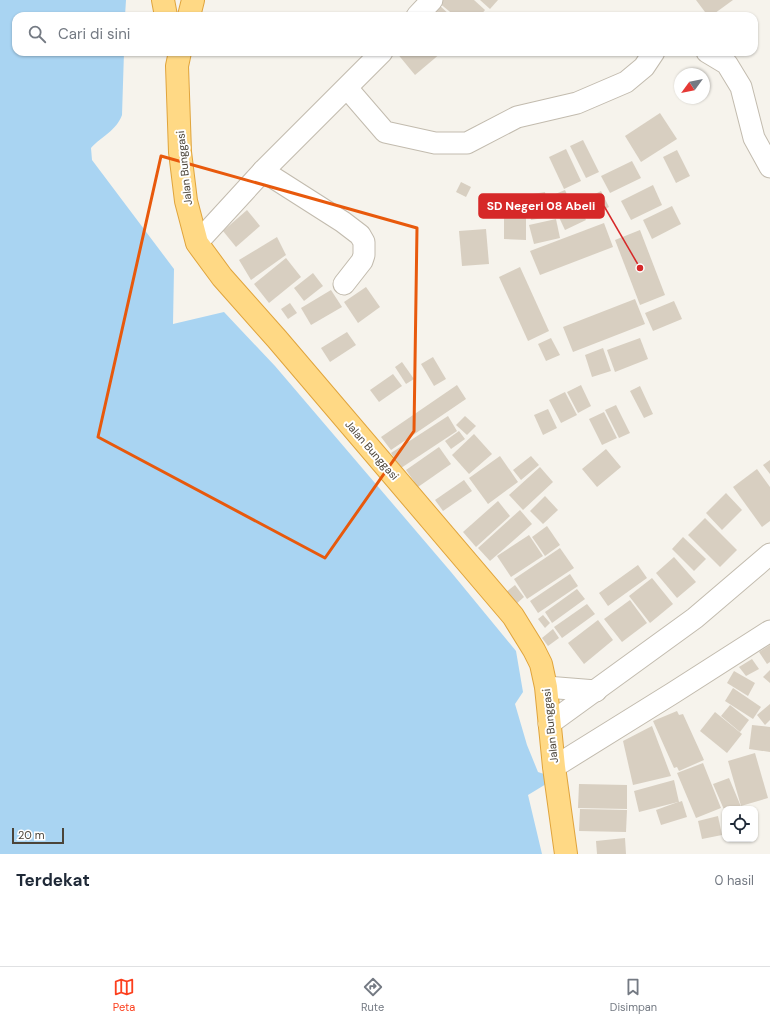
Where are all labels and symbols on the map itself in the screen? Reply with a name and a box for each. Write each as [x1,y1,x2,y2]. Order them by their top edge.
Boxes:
north arrow [674,68,710,104]
street label: Jalan Bunggasi [173,130,195,206]
callout: SD Negeri 08 Abeli [479,194,604,218]
text: SD Negeri 08 Abeli [487,198,595,214]
street label: Jalan Bunggasi [342,417,402,483]
street label: Jalan Bunggasi [539,688,561,764]
scale bar [12,826,64,845]

